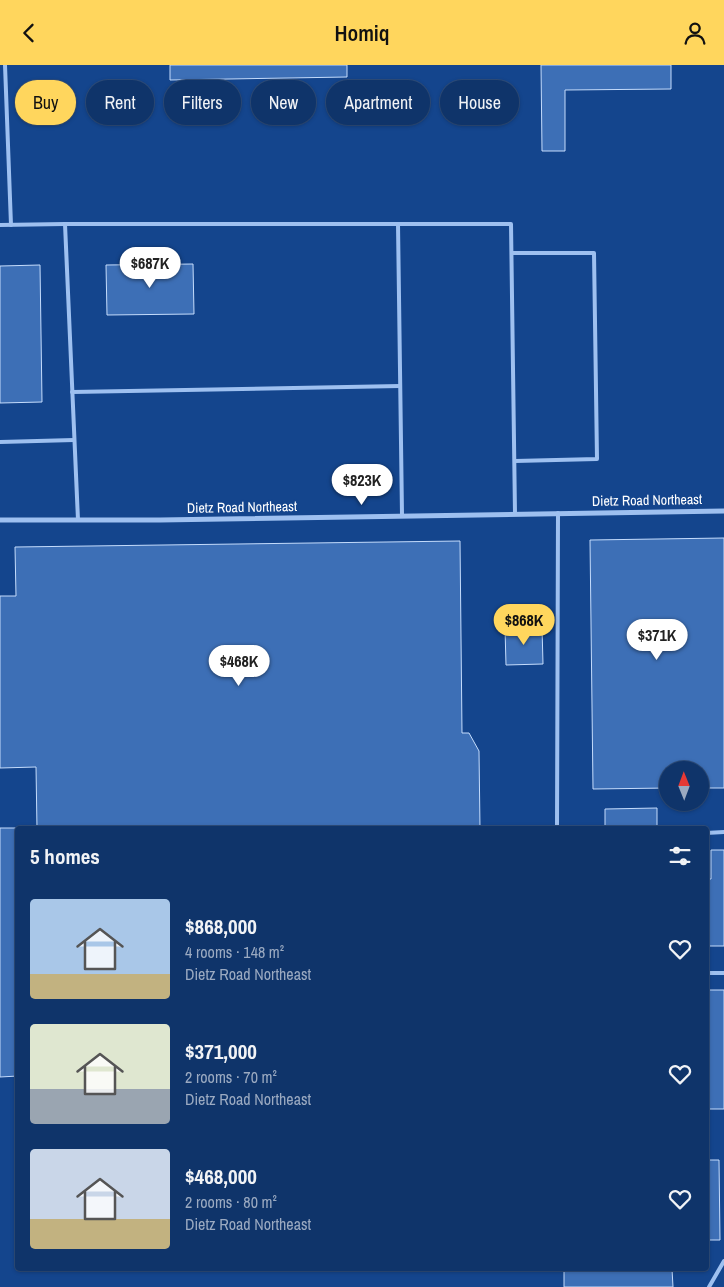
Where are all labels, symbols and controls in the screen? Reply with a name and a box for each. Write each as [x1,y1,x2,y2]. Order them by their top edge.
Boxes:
text: Homiq [334,18,390,48]
icon: back [15,19,43,47]
icon: person [681,19,709,47]
chip: Buy [15,80,76,125]
chip: Rent [86,80,154,125]
chip: Filters [164,80,241,125]
chip: New [251,80,316,125]
chip: Apartment [326,80,430,125]
chip: House [440,80,519,125]
pin: $687K [115,247,185,289]
text: $687K [131,252,169,274]
pin: $823K [327,463,397,506]
text: $823K [343,469,381,491]
street label: Dietz Road Northeast [592,490,702,510]
street label: Dietz Road Northeast [187,497,297,517]
pin: $868K [489,603,559,646]
text: $868K [505,609,543,631]
pin: $371K [622,619,692,661]
text: $371K [638,624,676,646]
pin: $468K [204,645,274,687]
text: $468K [220,650,258,672]
north arrow [659,761,709,811]
map controls [659,761,709,811]
text: 5 homes [30,842,100,871]
icon: filters [666,842,694,870]
text: $868,000 [185,912,257,941]
icon: home [70,919,130,979]
icon: heart [666,935,694,963]
text: 4 rooms · 148 m² [185,941,284,963]
text: Dietz Road Northeast [185,963,311,985]
text: $371,000 [185,1037,257,1066]
icon: home [70,1044,130,1104]
icon: heart [666,1060,694,1088]
text: 2 rooms · 70 m² [185,1066,277,1088]
text: Dietz Road Northeast [185,1088,311,1110]
text: $468,000 [185,1162,257,1191]
icon: home [70,1169,130,1229]
icon: heart [666,1185,694,1213]
text: 2 rooms · 80 m² [185,1191,277,1213]
text: Dietz Road Northeast [185,1213,311,1235]

